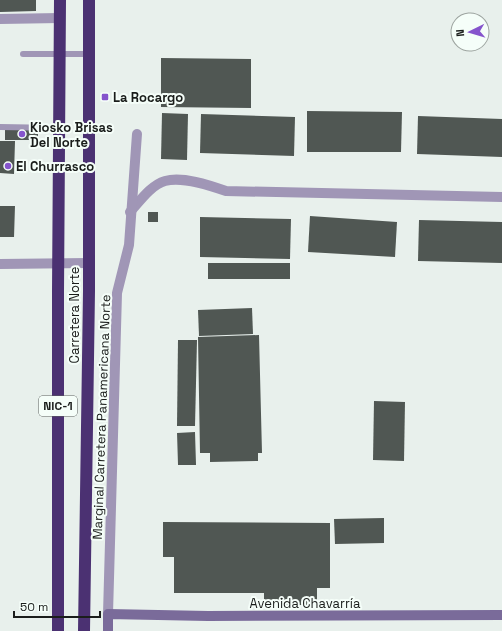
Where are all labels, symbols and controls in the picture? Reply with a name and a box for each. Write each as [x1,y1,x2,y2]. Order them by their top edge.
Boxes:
north arrow [450,12,490,52]
text: N [453,29,467,37]
place label: La Rocargo [113,89,183,106]
marker: La Rocargo [100,92,110,102]
place label: Kiosko Brisas Del Norte [30,119,113,151]
marker: Kiosko Brisas Del Norte [17,129,27,139]
place label: El Churrasco [16,158,94,175]
marker: El Churrasco [3,161,13,171]
street label: Carretera Norte [66,267,83,363]
street label: Marginal Carretera Panamericana Norte [89,294,114,540]
road number: NIC-1 [39,396,77,416]
scale bar [14,593,100,619]
street label: Avenida Chavarría [250,595,361,612]
text: 50 m [20,599,48,615]

